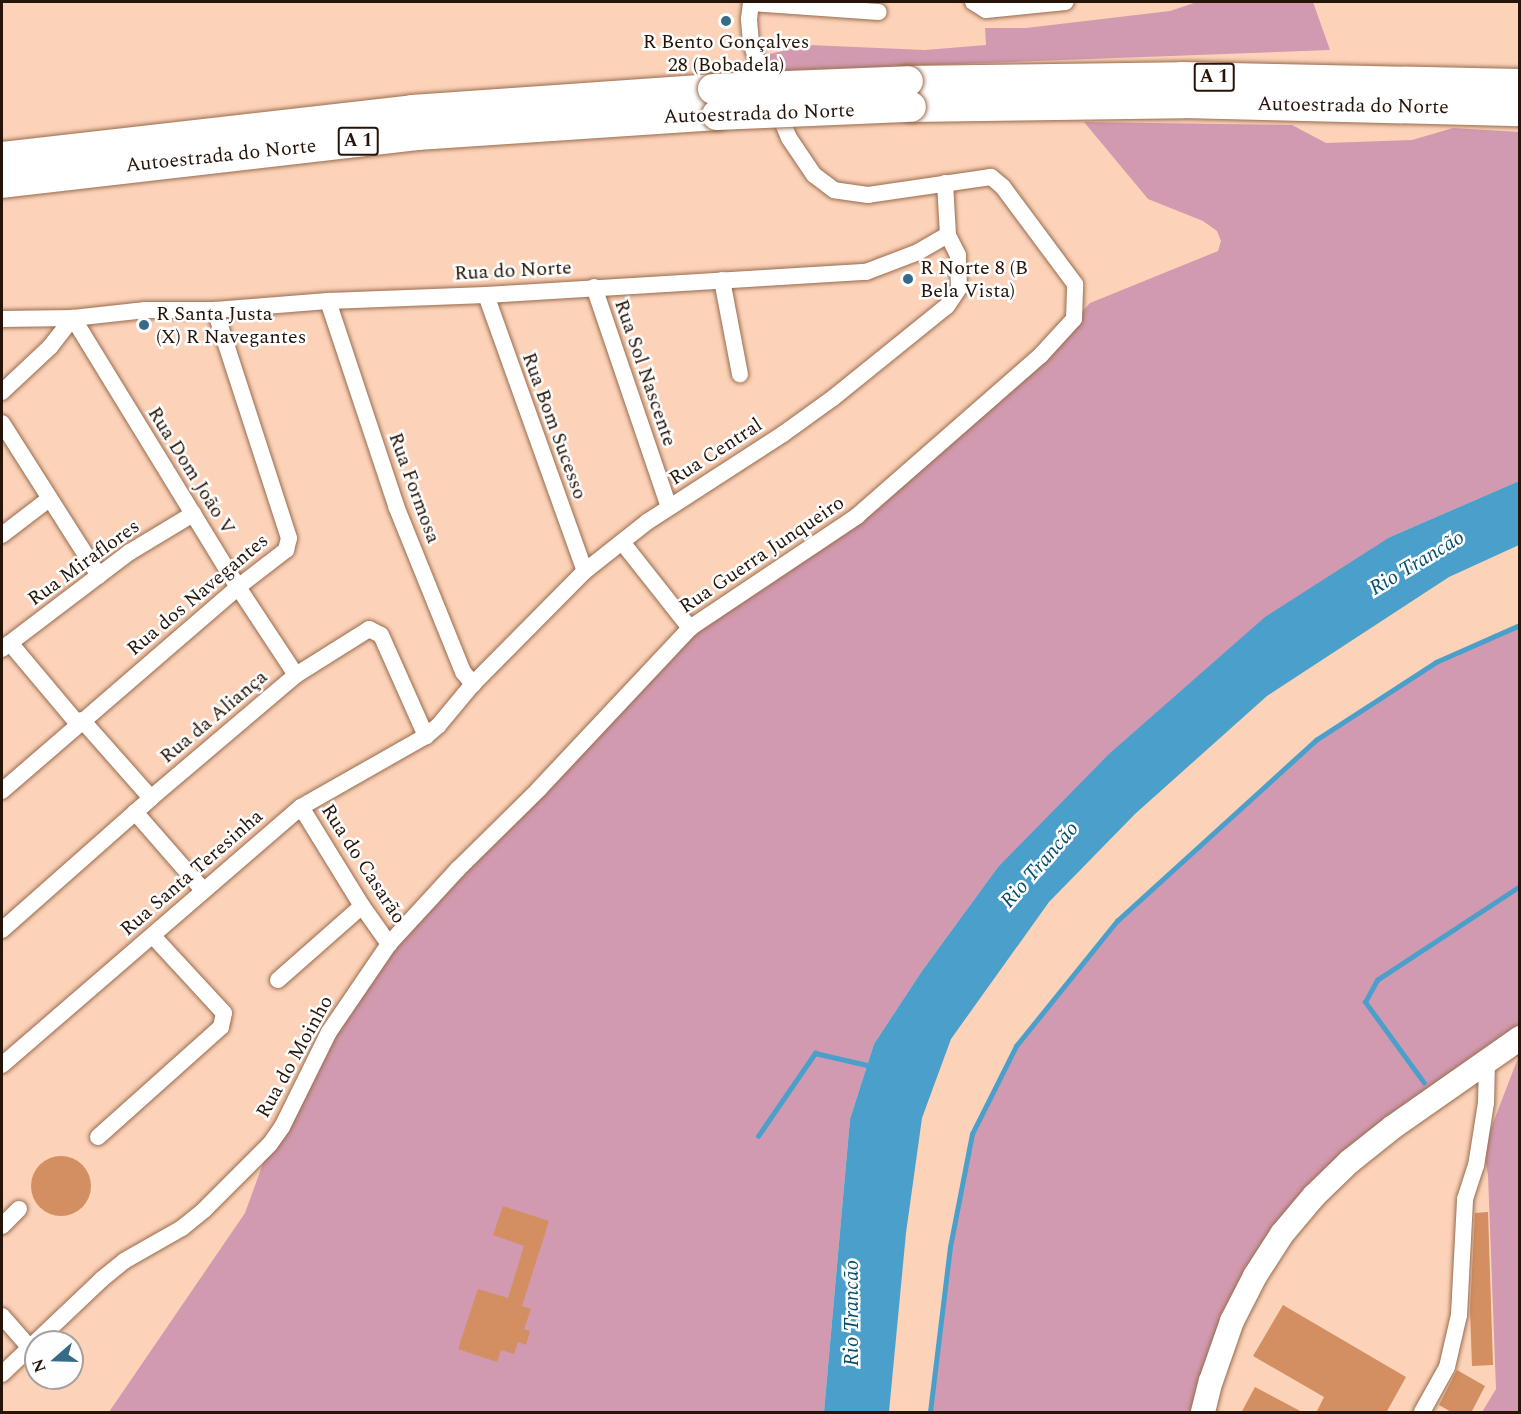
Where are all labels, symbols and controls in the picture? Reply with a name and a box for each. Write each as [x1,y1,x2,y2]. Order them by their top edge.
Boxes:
marker: R Bento Gonçalves 28 (Bobadela) [719,14,733,28]
place label: R Bento Gonçalves 28 (Bobadela) [643,30,809,77]
road number: A 1 [1193,62,1235,92]
street label: Autoestrada do Norte [1257,92,1449,120]
street label: Autoestrada do Norte [663,99,855,129]
road number: A 1 [337,126,379,156]
street label: Autoestrada do Norte [125,134,317,178]
street label: Rua do Norte [454,256,572,286]
place label: R Norte 8 (B Bela Vista) [920,256,1028,303]
marker: R Norte 8 (B Bela Vista) [901,272,915,286]
street label: Rua Sol Nascente [609,296,681,450]
place label: R Santa Justa (X) R Navegantes [156,302,306,349]
marker: R Santa Justa (X) R Navegantes [137,318,151,332]
street label: Rua Bom Sucesso [516,349,592,503]
street label: Rua Dom João V [142,403,240,539]
street label: Rua Central [665,413,767,491]
street label: Rua Formosa [383,429,445,547]
street label: Rua Guerra Junqueiro [675,491,849,619]
street label: Rua Miraflores [23,514,145,612]
water label: Rio Trancão [1365,525,1469,601]
street label: Rua dos Navegantes [122,529,274,661]
street label: Rua da Aliança [155,665,273,769]
street label: Rua do Casarão [315,800,411,928]
street label: Rua Santa Teresinha [116,805,268,941]
water label: Rio Trancão [996,817,1084,913]
street label: Rua do Moinho [251,991,339,1123]
water label: Rio Trancão [839,1260,865,1366]
north arrow [24,1330,84,1390]
text: N [25,1355,52,1376]

